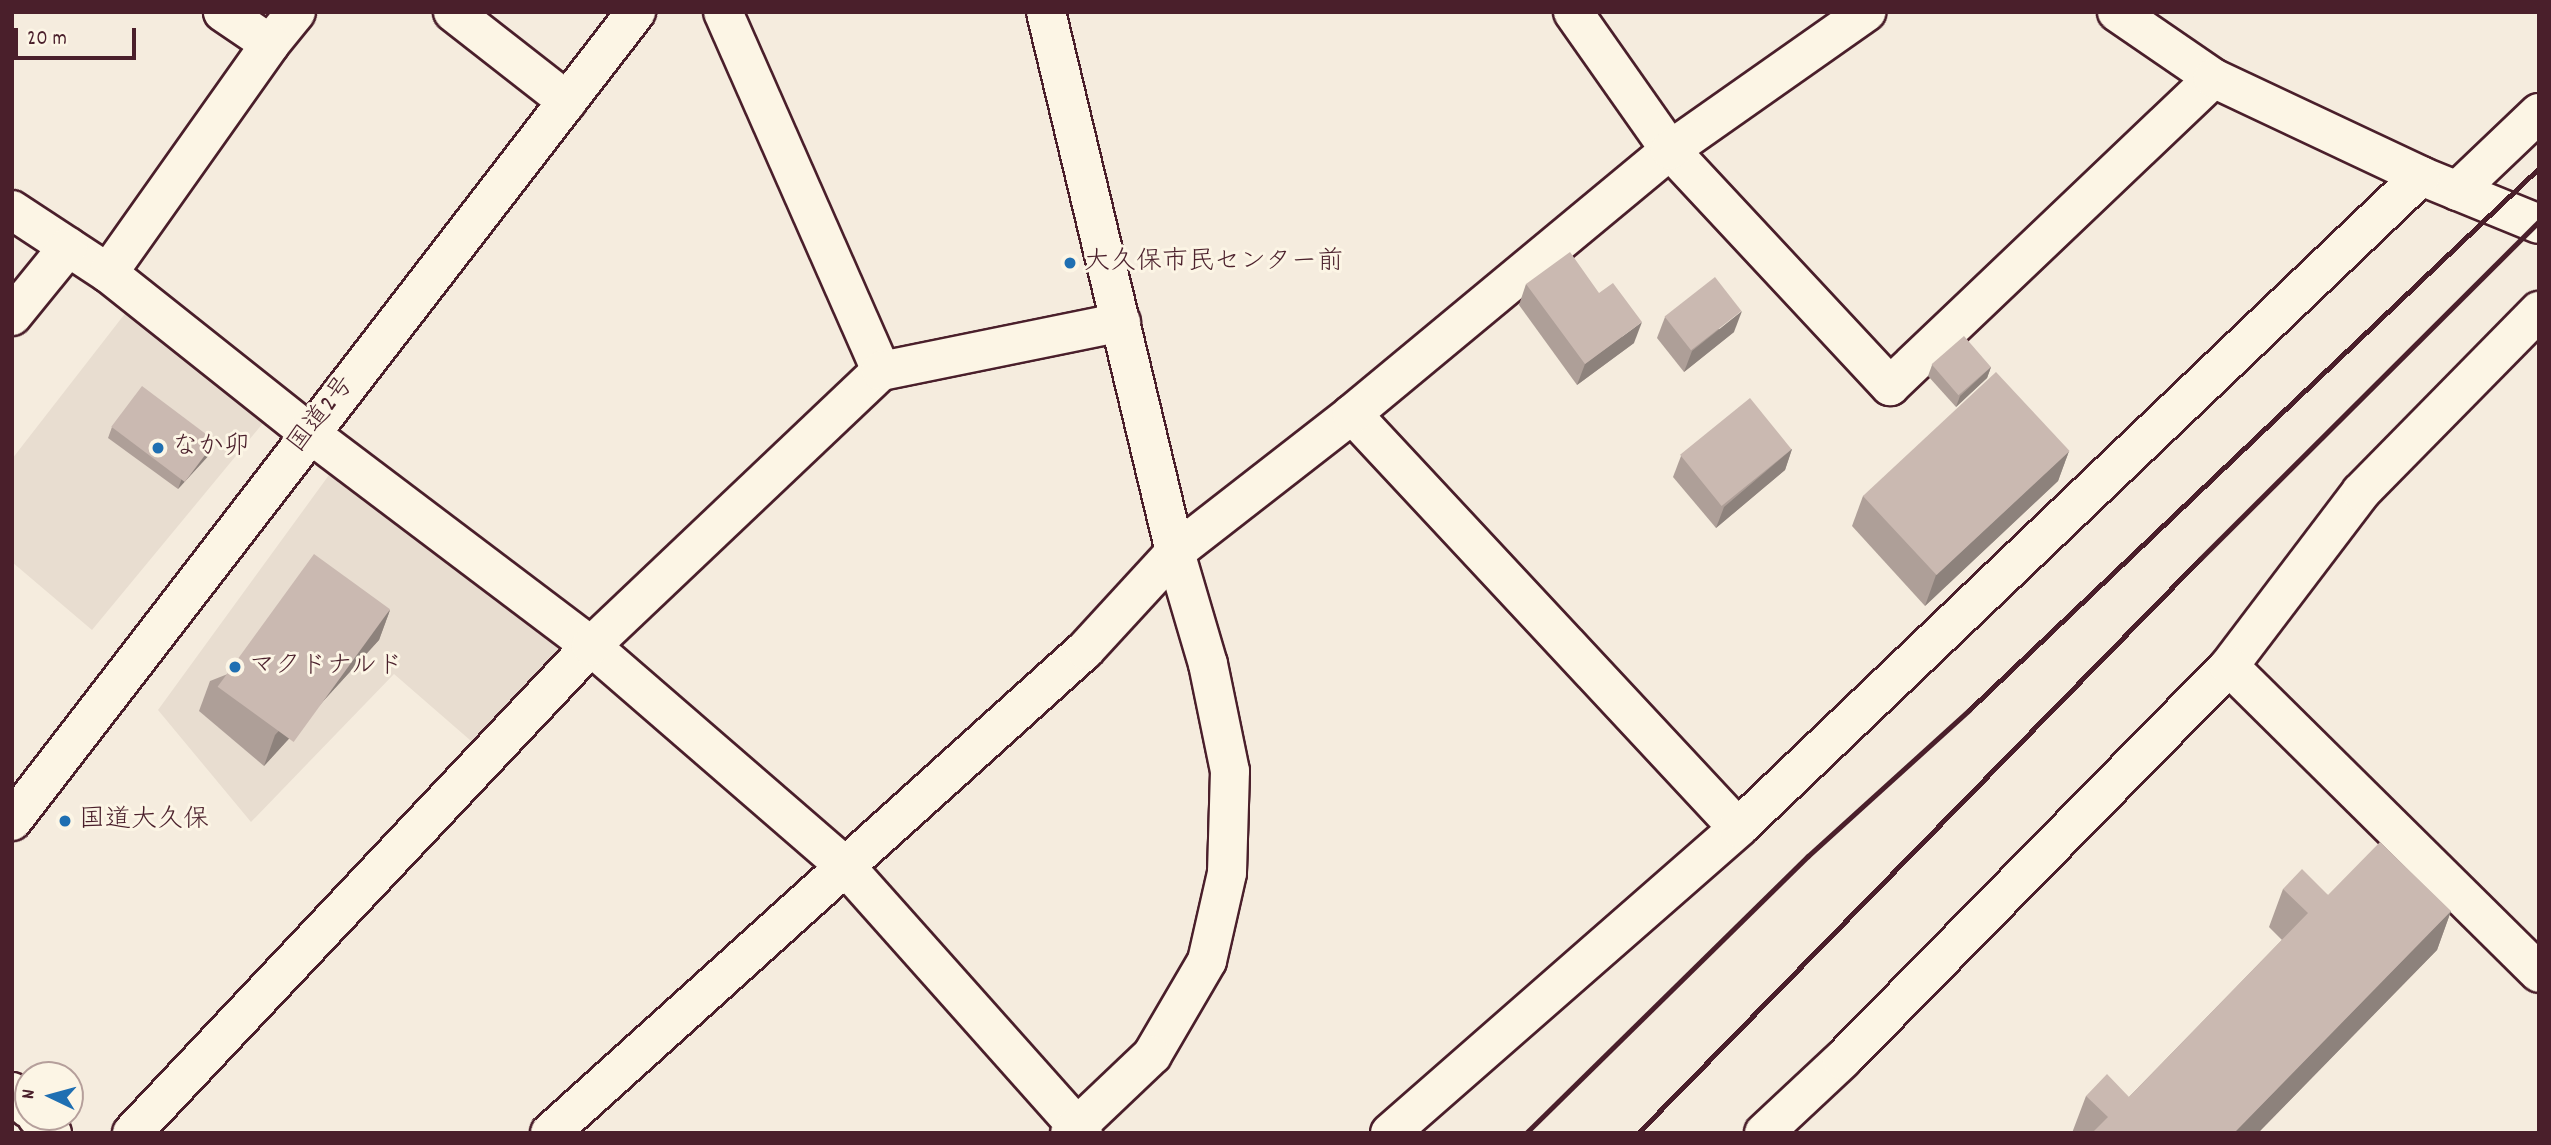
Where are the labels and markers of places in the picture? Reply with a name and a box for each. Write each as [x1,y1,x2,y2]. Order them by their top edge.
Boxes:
place label: 大久保市民センター前 [1084,247,1344,279]
marker: 大久保市民センター前 [1062,255,1078,271]
place label: なか卯 [172,432,250,464]
marker: なか卯 [150,440,166,456]
place label: マクドナルド [249,651,405,683]
marker: マクドナルド [227,659,243,675]
place label: 国道大久保 [79,805,209,837]
marker: 国道大久保 [57,813,73,829]

